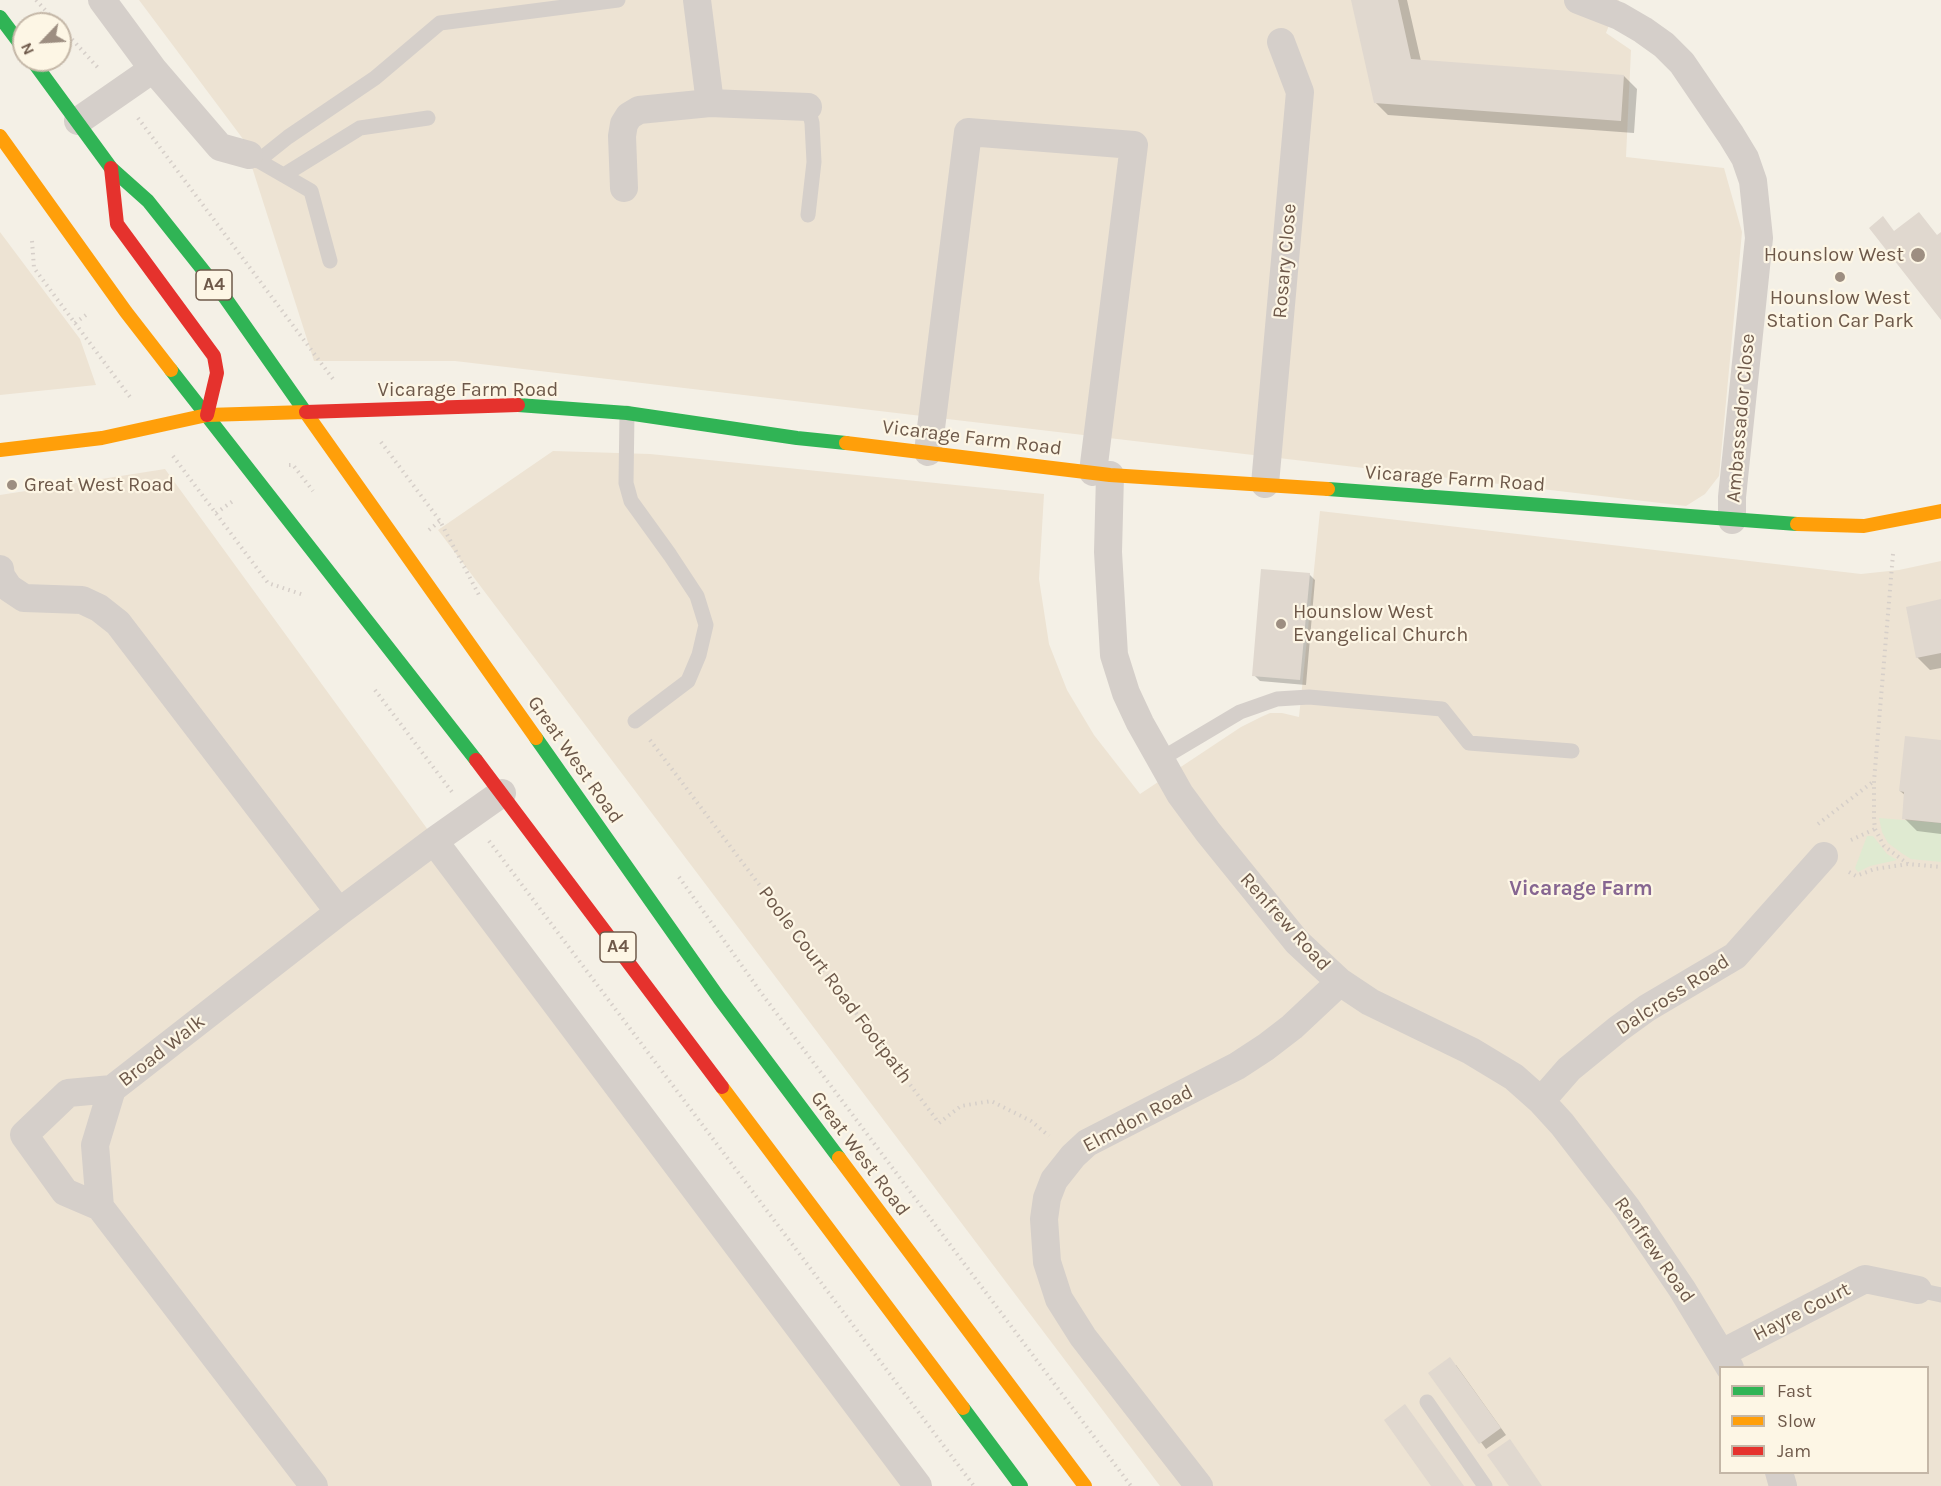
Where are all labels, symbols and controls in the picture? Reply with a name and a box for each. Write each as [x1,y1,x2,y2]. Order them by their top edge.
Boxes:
north arrow [12,12,72,72]
text: N [16,40,38,58]
street label: Rosary Close [1268,202,1302,320]
place label: Hounslow West [1764,243,1904,267]
marker: Hounslow West [1909,246,1927,264]
road number: A4 [196,270,232,300]
marker: Hounslow West Station Car Park [1833,270,1847,284]
place label: Hounslow West Station Car Park [1766,286,1914,333]
street label: Ambassador Close [1722,333,1760,503]
street label: Vicarage Farm Road [378,378,558,402]
street label: Vicarage Farm Road [881,415,1063,461]
street label: Vicarage Farm Road [1364,461,1546,497]
place label: Great West Road [24,473,174,497]
marker: Great West Road [5,478,19,492]
place label: Hounslow West Evangelical Church [1293,600,1468,647]
marker: Hounslow West Evangelical Church [1274,617,1288,631]
street label: Great West Road [522,692,628,828]
street label: Renfrew Road [1235,868,1335,976]
district label: Vicarage Farm [1509,876,1653,902]
street label: Poole Court Road Footpath [753,882,917,1088]
road number: A4 [600,932,636,962]
street label: Dalcross Road [1612,950,1734,1040]
street label: Broad Walk [114,1010,210,1092]
street label: Elmdon Road [1079,1080,1197,1158]
street label: Great West Road [805,1087,915,1221]
street label: Renfrew Road [1609,1192,1699,1308]
street label: Hayre Court [1749,1277,1855,1347]
legend [1719,1366,1929,1474]
text: Fast [1777,1380,1812,1402]
text: Slow [1777,1410,1816,1432]
text: Jam [1777,1440,1811,1462]

